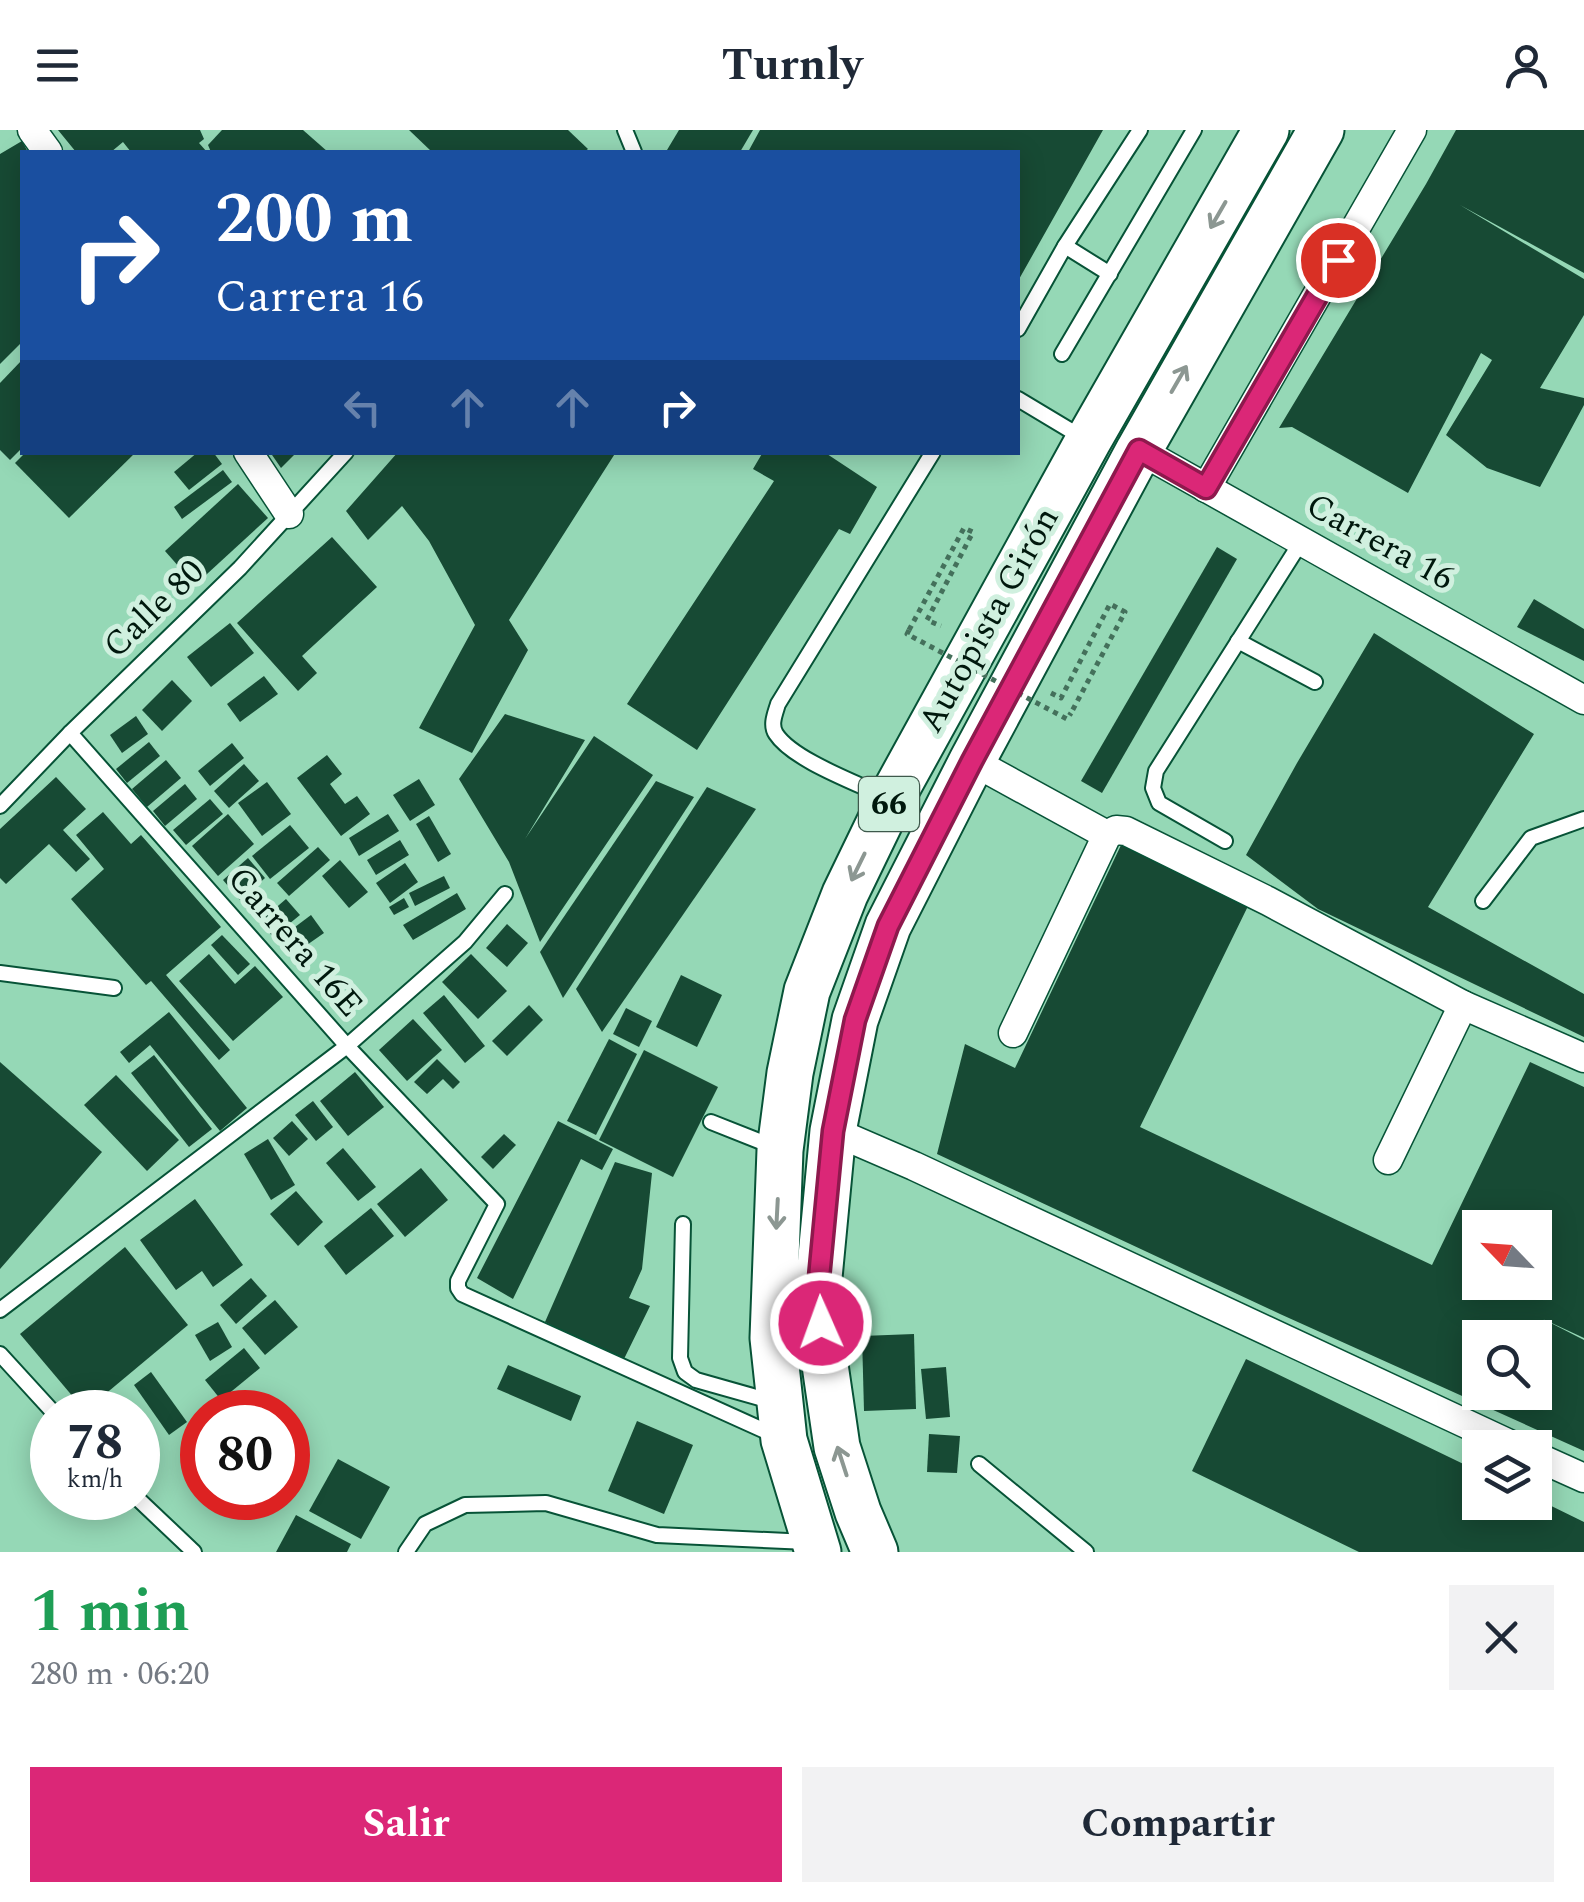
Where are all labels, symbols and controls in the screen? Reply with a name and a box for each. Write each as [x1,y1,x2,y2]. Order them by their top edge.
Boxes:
text: Turnly [722,31,862,100]
icon: menu [30,38,85,93]
icon: person [1499,38,1554,93]
text: 200 m [215,167,413,273]
icon: right [50,190,180,320]
one-way arrow [1207,199,1227,229]
pin [1296,218,1381,303]
icon: arrive [1311,233,1366,288]
text: Carrera 16 [215,263,424,332]
one-way arrow [1170,365,1190,394]
icon: left [335,380,390,435]
icon: ahead [440,380,495,435]
icon: ahead [545,380,600,435]
icon: right [650,380,705,435]
street label: Carrera 16 [1296,479,1464,605]
street label: Autopista Girón [905,497,1073,743]
street label: Calle 80 [91,547,217,671]
road number: 66 [859,777,919,831]
one-way arrow [848,852,867,881]
street label: Carrera 16E [214,855,376,1029]
one-way arrow [767,1198,786,1230]
north arrow [1462,1210,1552,1300]
map controls [1462,1210,1552,1520]
position arrow [769,1271,873,1375]
button: search [1462,1320,1552,1410]
speed limit sign: 80 [180,1390,310,1520]
text: 78 [67,1405,123,1481]
button: layers [1462,1430,1552,1520]
one-way arrow [831,1445,849,1477]
text: km/h [67,1461,123,1499]
text: 1 min [30,1566,190,1658]
button: close [1449,1585,1554,1690]
text: 280 m · 06:20 [30,1650,210,1699]
button: Salir [30,1767,782,1882]
button: Compartir [802,1767,1554,1882]

